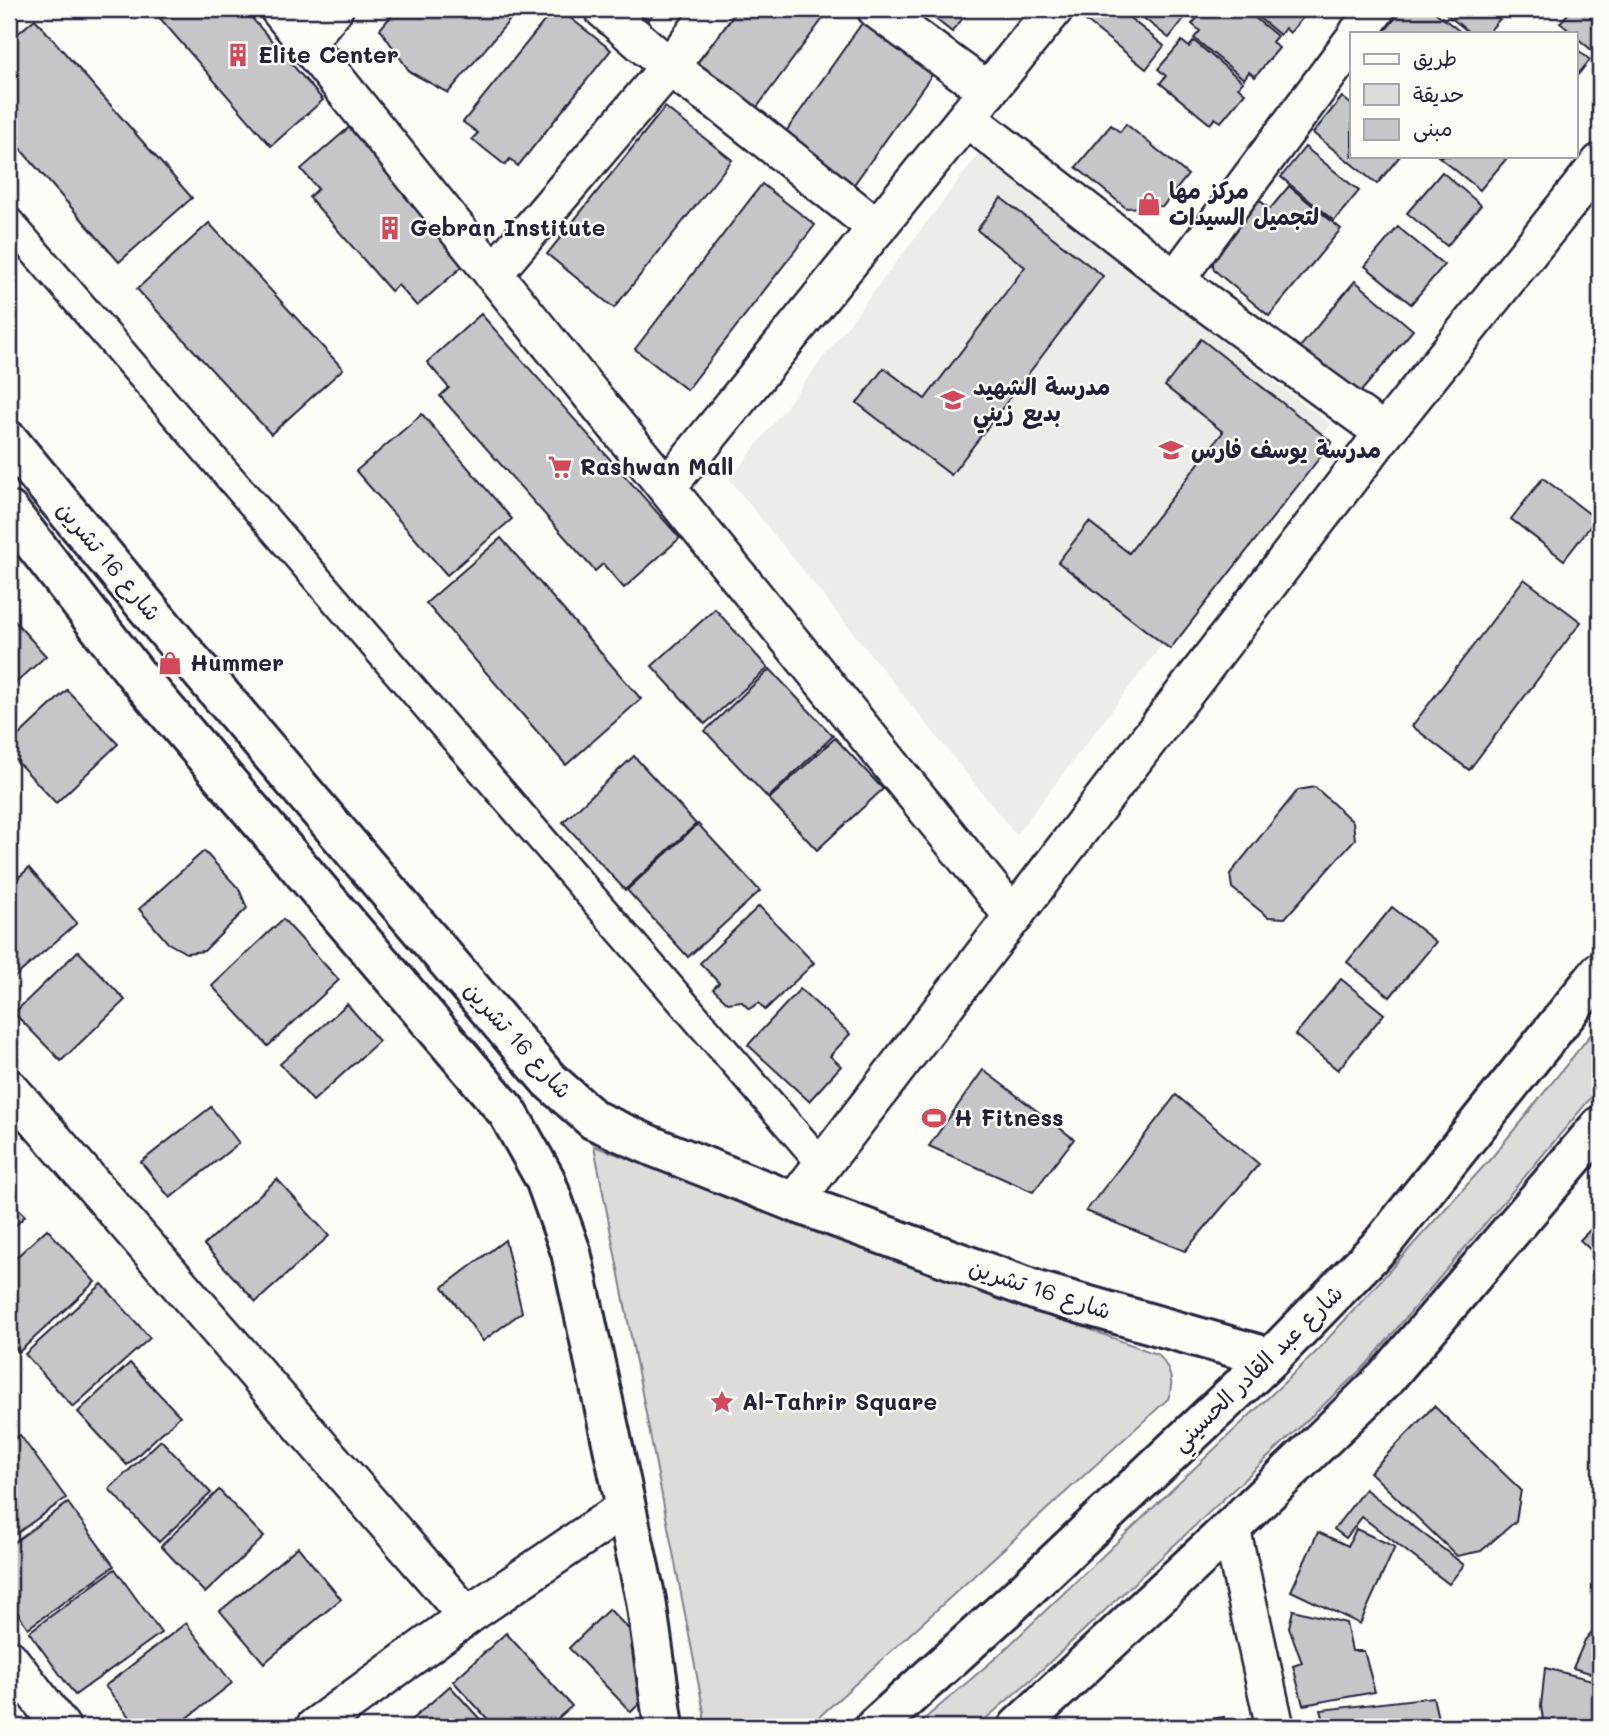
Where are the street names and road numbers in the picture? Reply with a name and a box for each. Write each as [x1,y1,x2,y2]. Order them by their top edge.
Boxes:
street label: شارع 16 تشرين [49,494,169,628]
street label: شارع 16 تشرين [457,975,579,1105]
street label: شارع 16 تشرين [965,1251,1115,1327]
street label: شارع عبد القادر الحسيني [1164,1278,1353,1462]

